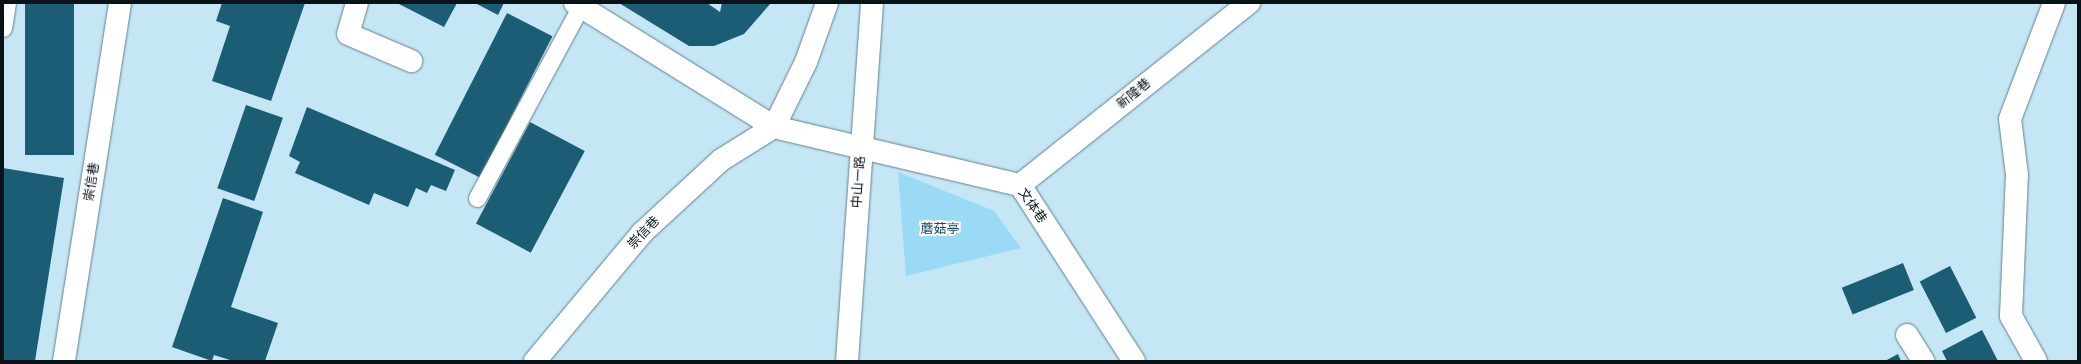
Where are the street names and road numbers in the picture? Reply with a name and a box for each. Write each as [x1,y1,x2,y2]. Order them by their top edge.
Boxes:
street label: 新隆巷 [1114,76,1154,112]
street label: 中山一路 [849,156,869,208]
street label: 崇信巷 [81,162,103,202]
street label: 文体巷 [1014,186,1050,226]
street label: 崇信巷 [625,214,663,252]

